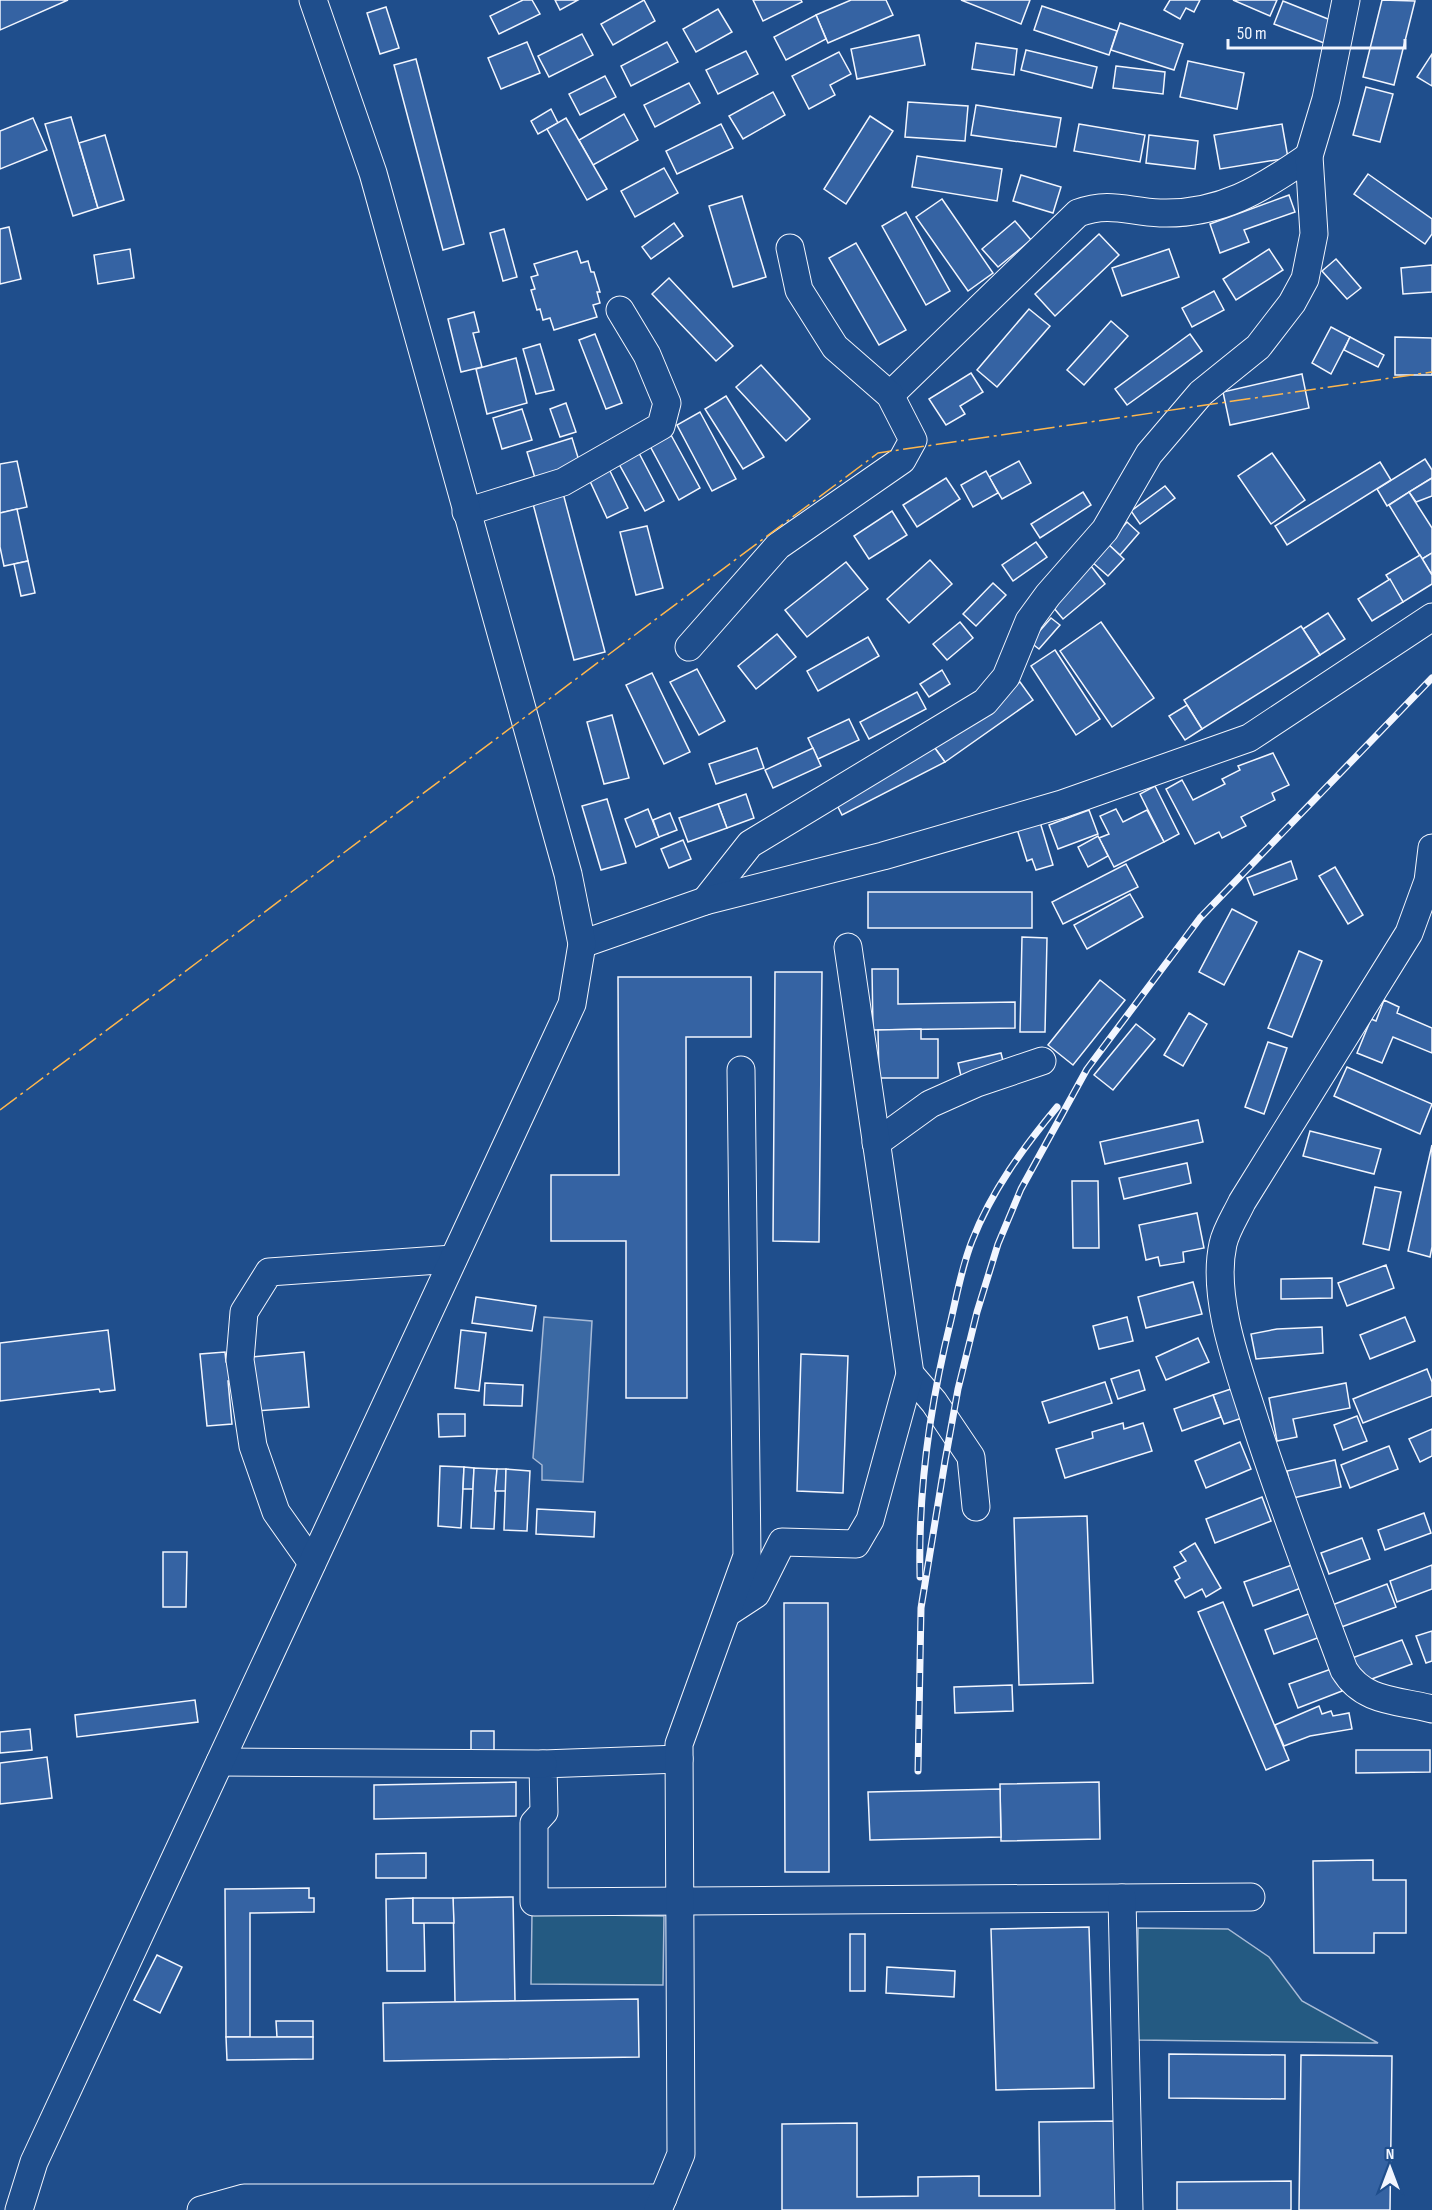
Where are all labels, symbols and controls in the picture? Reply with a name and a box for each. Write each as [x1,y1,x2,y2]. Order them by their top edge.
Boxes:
scale bar [1228,12,1405,50]
text: 50 m [1237,23,1267,44]
north arrow [1360,2138,1420,2198]
text: N [1386,2145,1394,2164]

